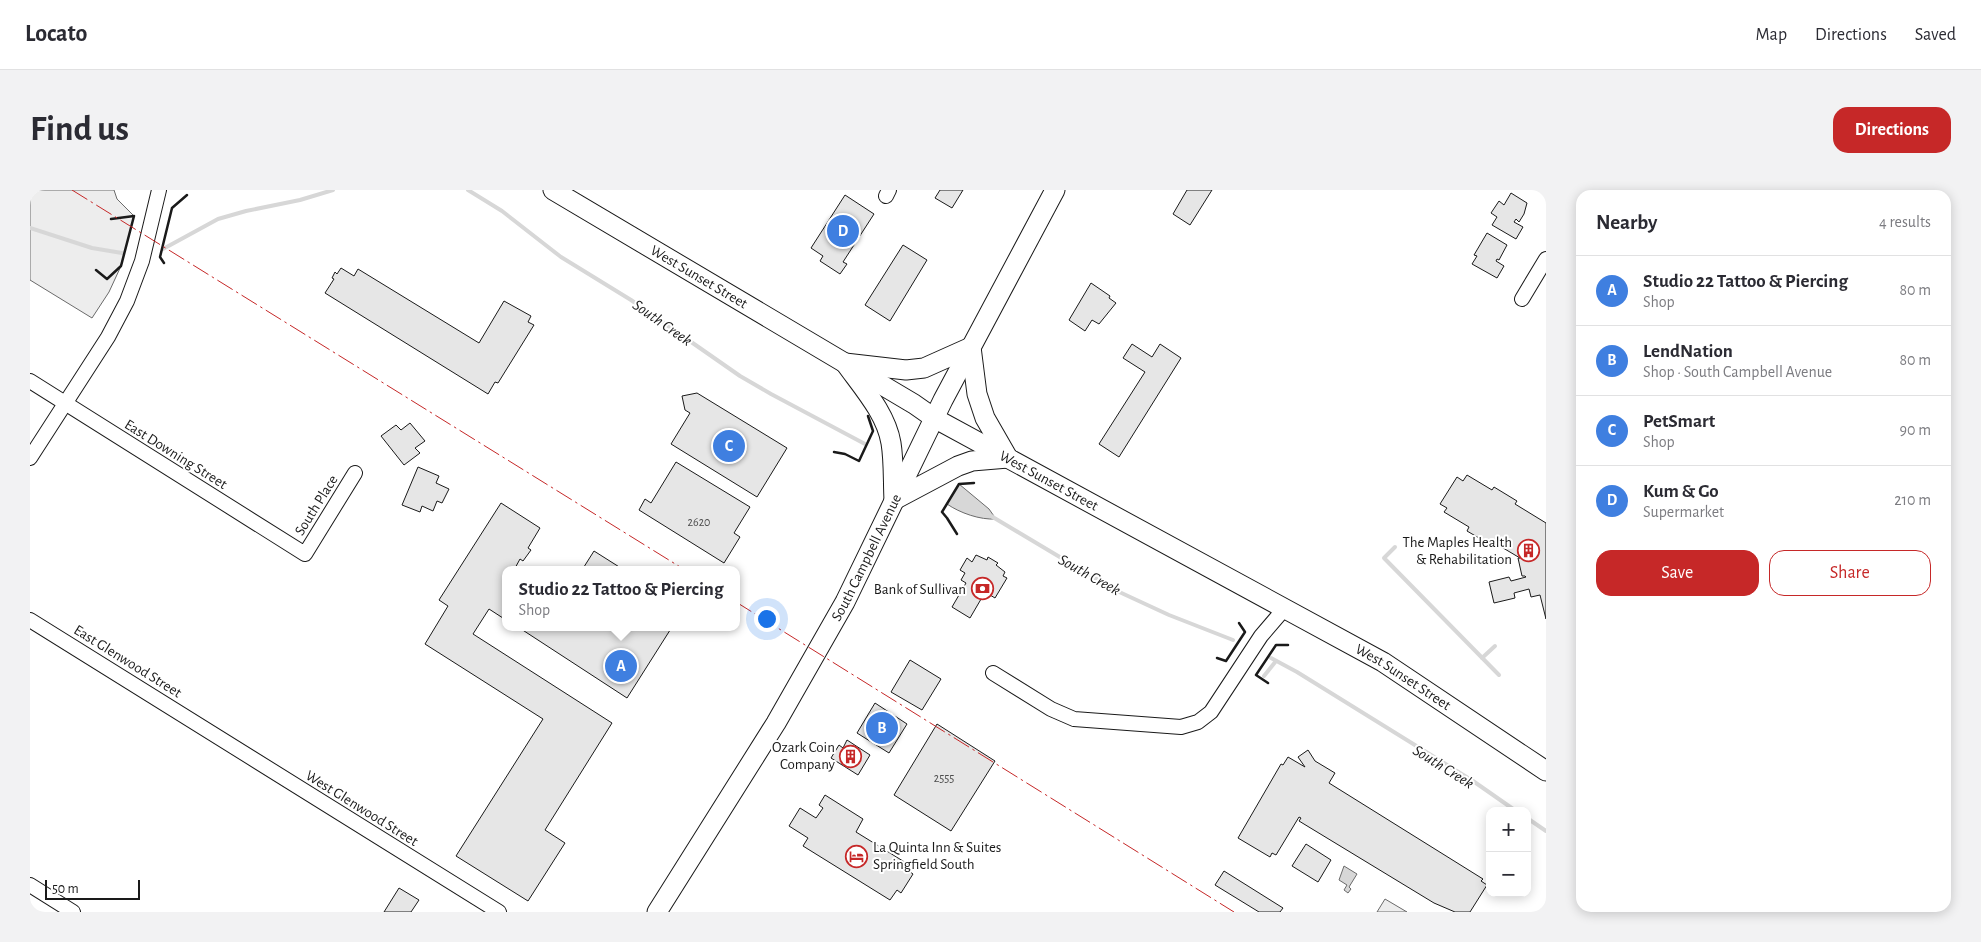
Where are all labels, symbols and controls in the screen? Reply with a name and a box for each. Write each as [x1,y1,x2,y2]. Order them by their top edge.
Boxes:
text: Locato [25,22,87,46]
text: Map [1756,26,1787,44]
text: Directions [1815,26,1887,44]
text: Saved [1915,26,1956,44]
button: Directions [1833,107,1951,153]
text: Find us [30,112,129,147]
pin: D [827,212,859,250]
text: Nearby [1596,212,1657,233]
text: 4 results [1879,214,1931,230]
street label: West Sunset Street [648,243,750,312]
text: Studio 22 Tattoo & Piercing [1643,272,1848,291]
text: A [1607,282,1617,298]
text: 80 m [1900,282,1931,298]
text: Shop [1643,294,1675,310]
water label: South Creek [630,297,695,349]
text: LendNation [1643,342,1733,361]
text: B [1607,352,1617,368]
text: 80 m [1900,352,1931,368]
text: Shop · South Campbell Avenue [1643,364,1832,380]
text: PetSmart [1643,412,1715,431]
street label: East Downing Street [122,417,230,492]
text: C [1608,422,1616,438]
text: 90 m [1900,422,1931,438]
pin: C [713,427,745,465]
text: Shop [1643,434,1675,450]
street label: West Sunset Street [997,448,1101,514]
street label: South Place [292,472,341,538]
text: Kum & Go [1643,482,1719,501]
street label: South Campbell Avenue [829,492,904,624]
text: D [1607,492,1617,508]
text: 210 m [1894,492,1931,508]
text: Supermarket [1643,504,1724,520]
house number: 2620 [688,516,710,528]
place label: The Maples Health & Rehabilitation [1403,535,1512,567]
building icon: The Maples Health & Rehabilitation [1516,539,1540,563]
button: Save [1596,550,1759,596]
button: Share [1769,550,1931,596]
water label: South Creek [1056,551,1123,598]
popup [502,566,740,631]
bank icon: Bank of Sullivan [970,577,994,601]
text: Studio 22 Tattoo & Piercing [519,580,723,599]
place label: Bank of Sullivan [874,582,966,597]
text: Shop [519,602,550,618]
your location [754,606,780,632]
street label: East Glenwood Street [71,622,184,701]
street label: West Sunset Street [1353,641,1453,713]
pin: A [605,647,637,685]
pin: B [866,709,898,747]
place label: Ozark Coin Company [772,740,836,772]
water label: South Creek [1410,742,1477,792]
building icon: Ozark Coin Company [839,744,863,768]
street label: West Glenwood Street [303,768,421,849]
house number: 2555 [934,772,954,784]
map controls [1486,807,1531,897]
button: + [1486,807,1531,852]
place label: La Quinta Inn & Suites Springfield South [873,840,1001,872]
hotel icon: La Quinta Inn & Suites Springfield South [845,844,869,868]
button: − [1486,852,1531,897]
scale bar [45,877,140,900]
text: 50 m [52,882,79,896]

